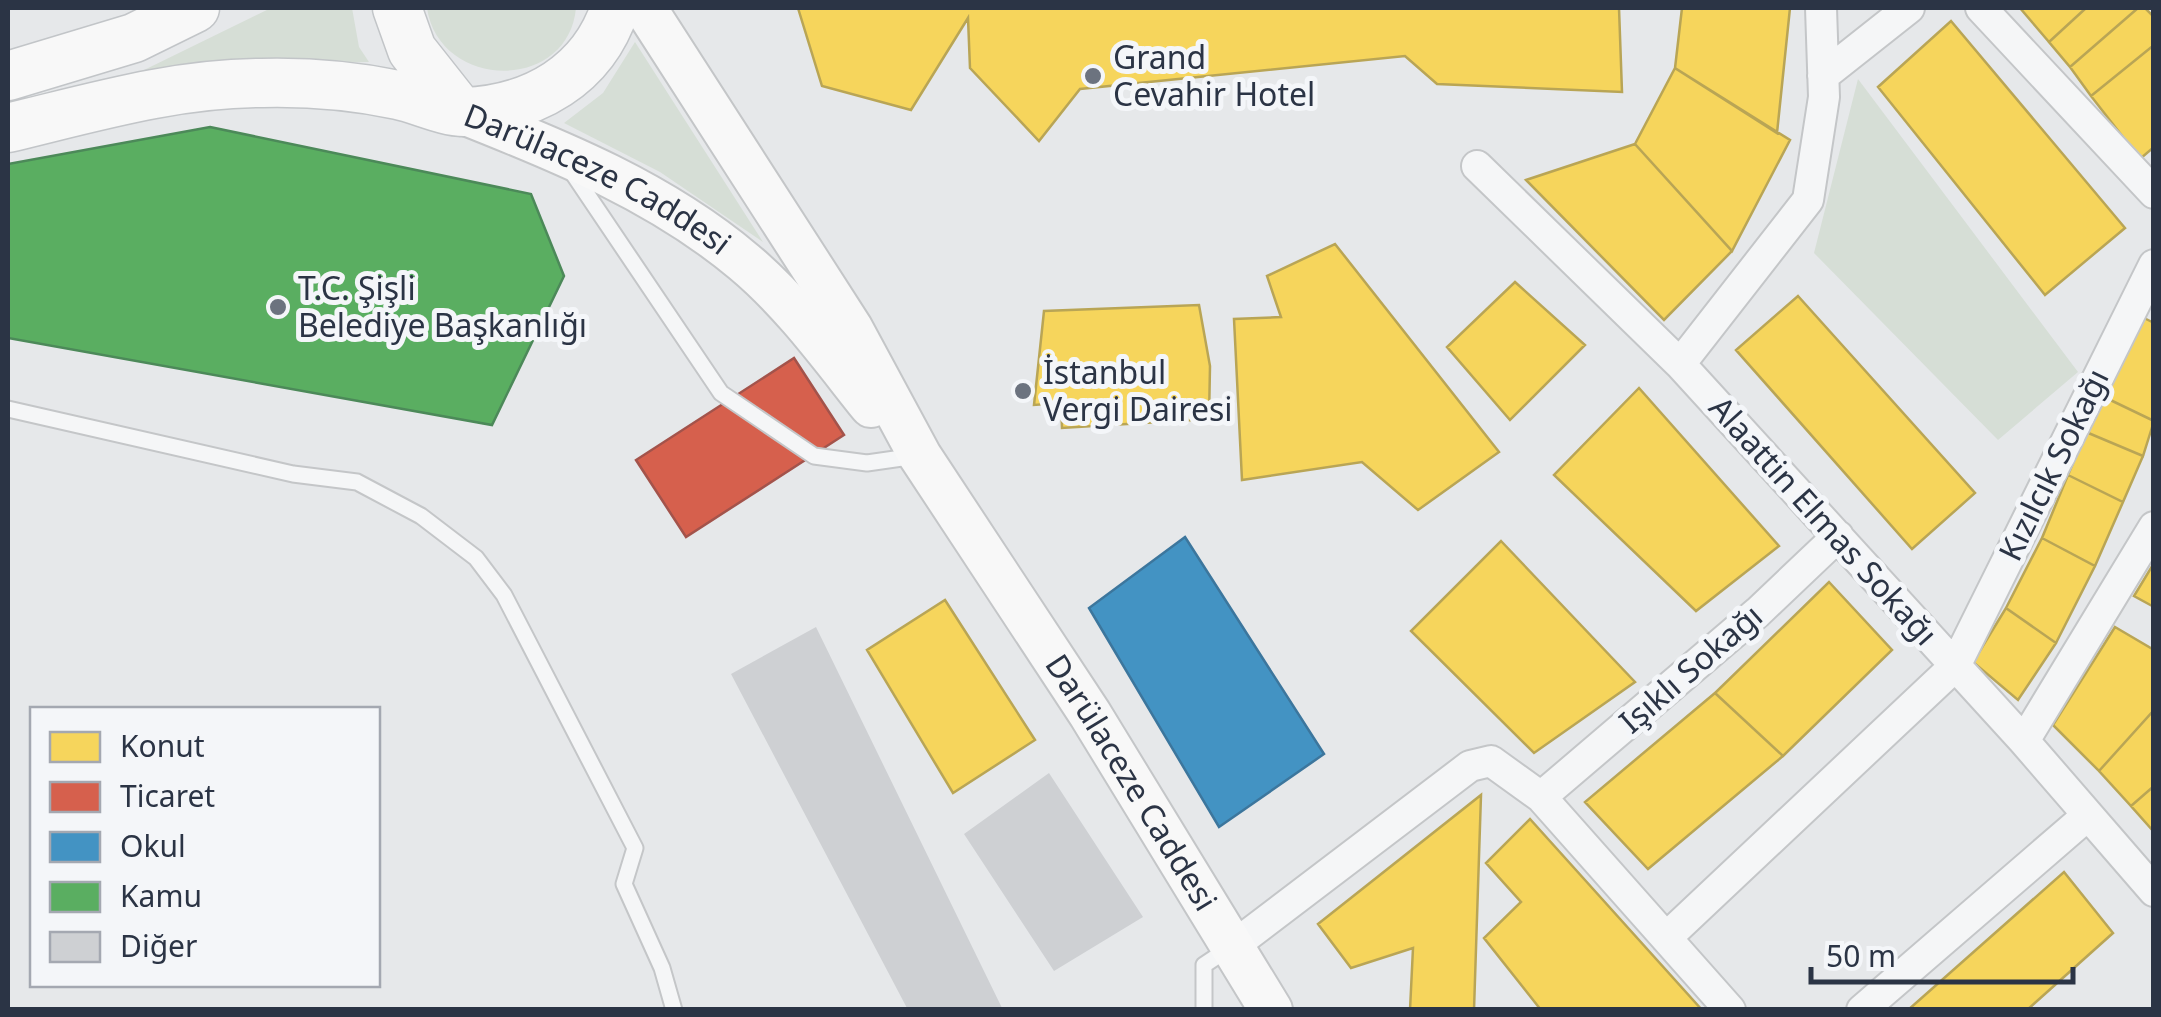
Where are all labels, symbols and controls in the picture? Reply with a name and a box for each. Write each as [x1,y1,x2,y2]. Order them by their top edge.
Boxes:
place label: Grand Cevahir Hotel [1113,35,1315,115]
marker: Grand Cevahir Hotel [1082,65,1104,87]
street label: Darülaceze Caddesi [458,92,740,264]
place label: T.C. Şişli Belediye Başkanlığı [298,266,587,346]
marker: T.C. Şişli Belediye Başkanlığı [267,296,289,318]
place label: İstanbul Vergi Dairesi [1043,350,1233,430]
street label: Kızılcık Sokağı [1988,361,2118,567]
marker: İstanbul Vergi Dairesi [1012,380,1034,402]
street label: Alaattin Elmas Sokağı [1701,386,1948,654]
street label: Işıklı Sokağı [1609,594,1771,742]
street label: Darülaceze Caddesi [1036,645,1228,918]
legend [30,707,380,987]
text: Konut [120,725,205,766]
text: Ticaret [120,775,215,816]
text: Okul [120,825,186,866]
text: Kamu [120,875,202,916]
scale bar [1811,922,2074,984]
text: Diğer [120,925,197,966]
text: 50 m [1826,935,1896,976]

